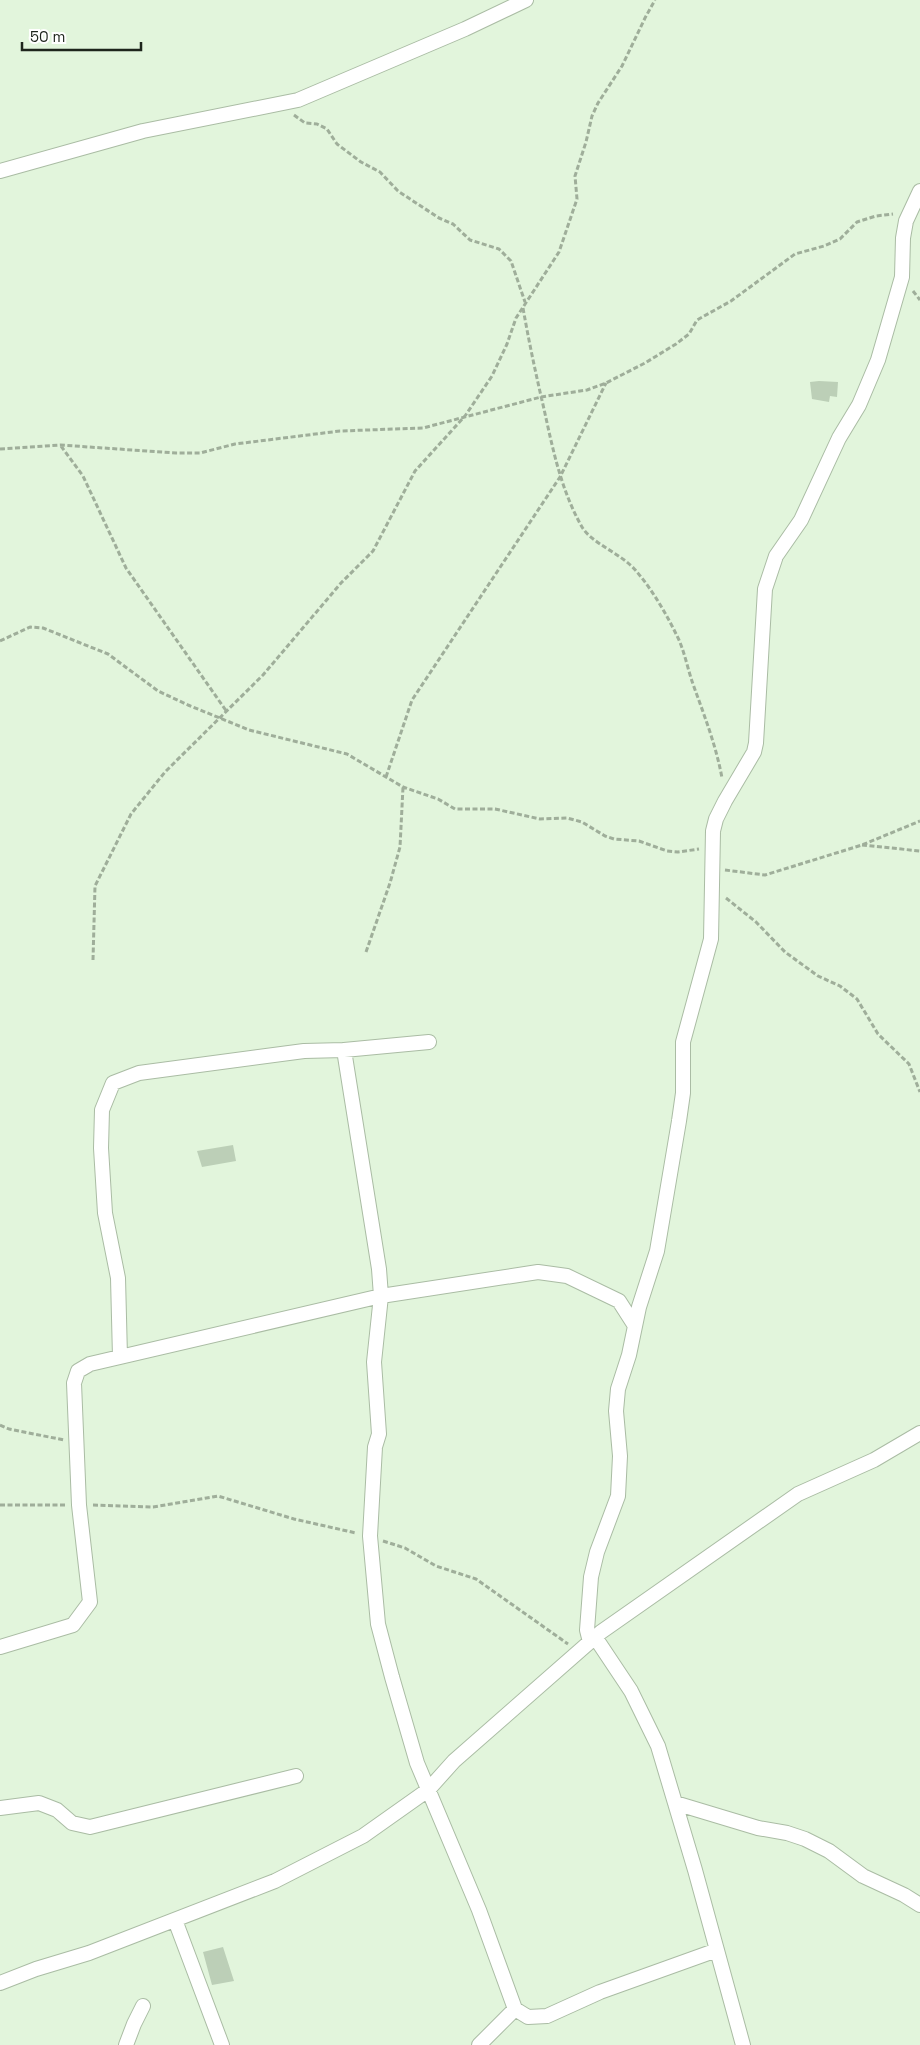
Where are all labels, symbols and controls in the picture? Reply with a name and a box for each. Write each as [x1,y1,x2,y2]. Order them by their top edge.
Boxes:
scale bar [22,20,141,52]
text: 50 m [30,27,65,46]

